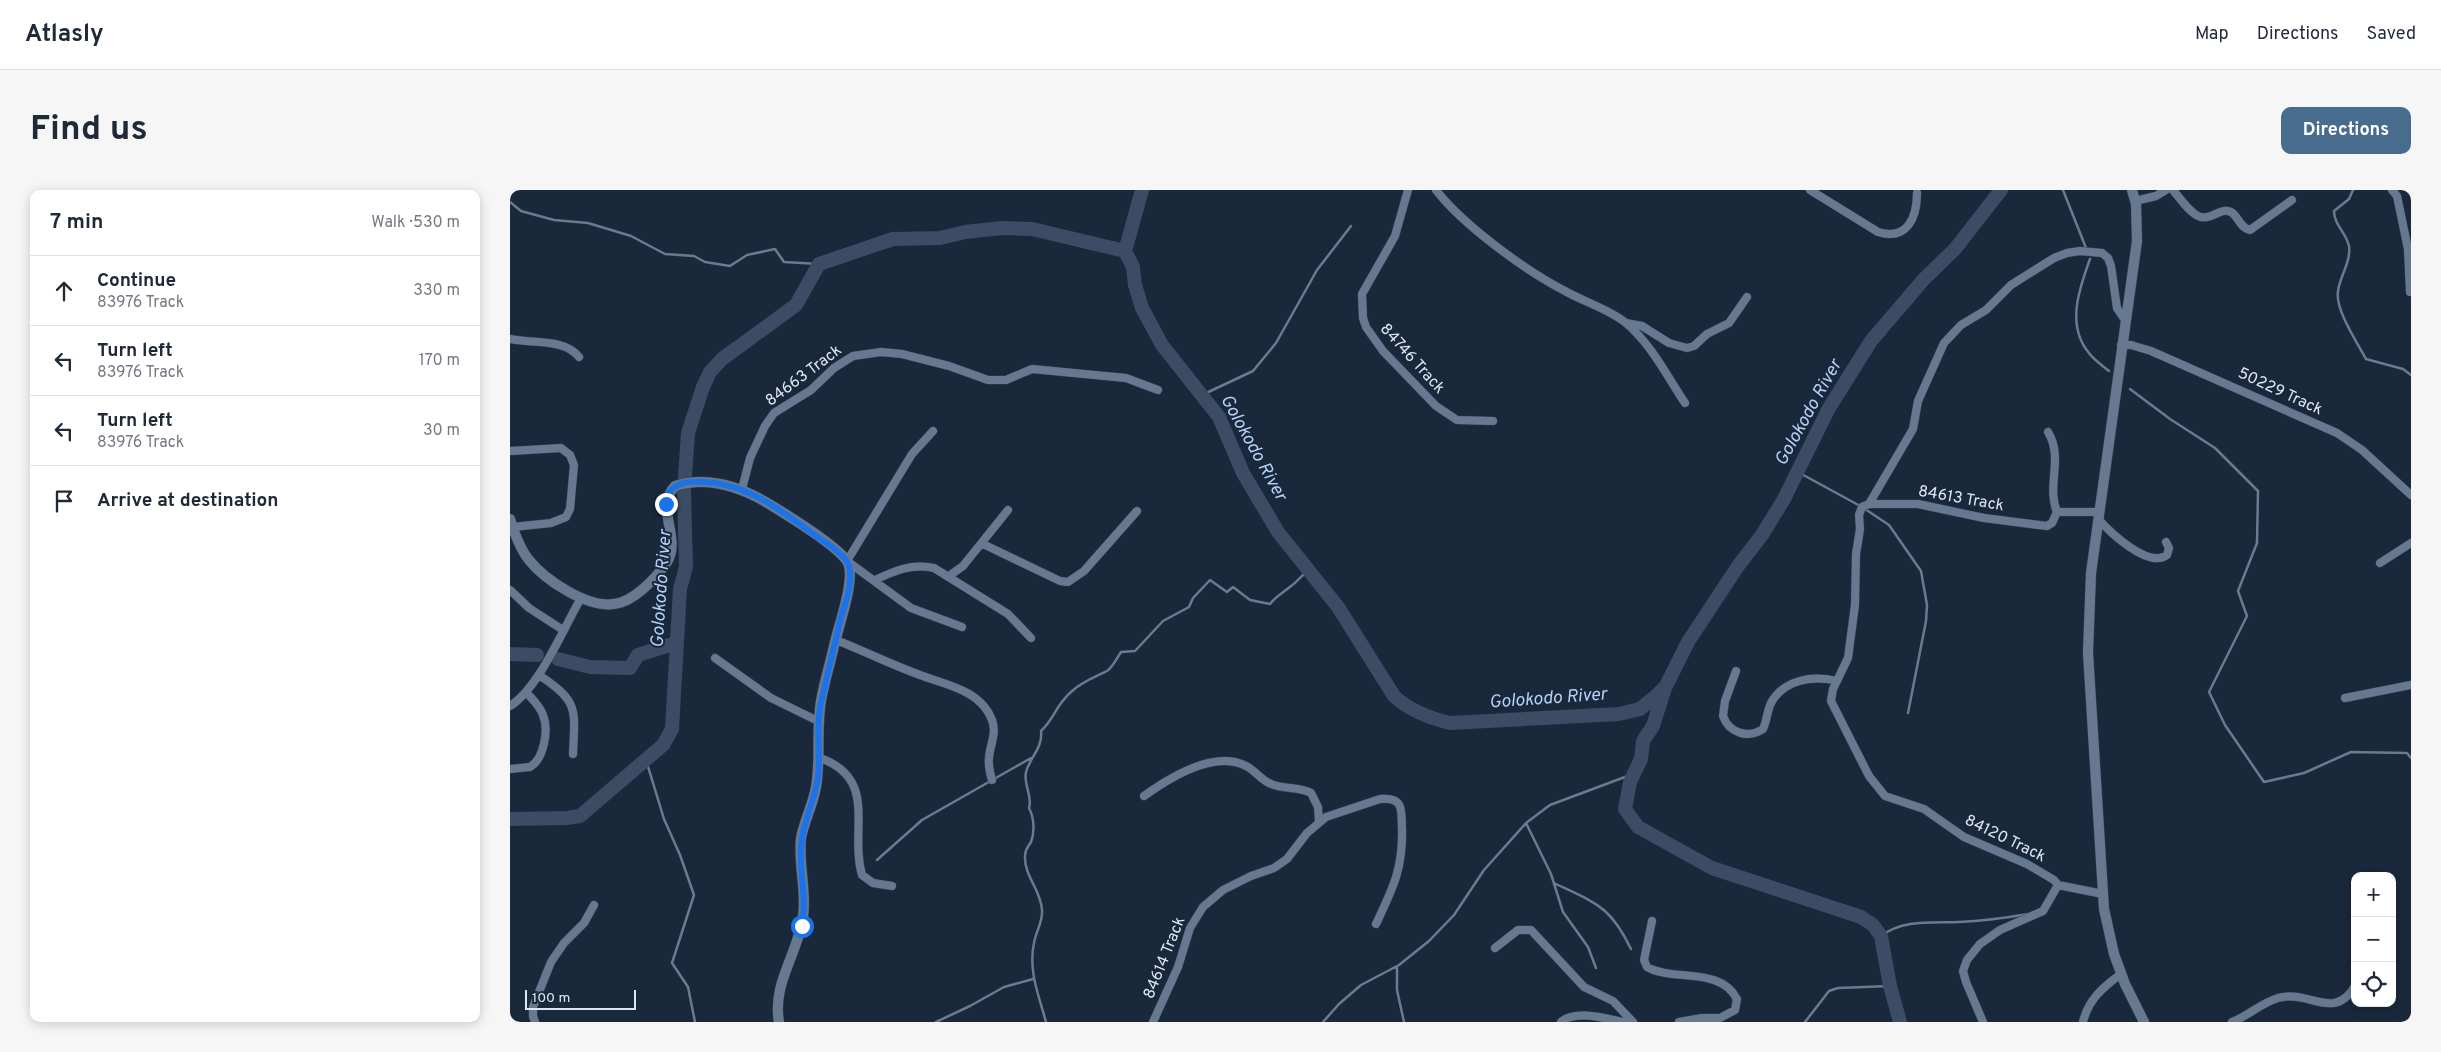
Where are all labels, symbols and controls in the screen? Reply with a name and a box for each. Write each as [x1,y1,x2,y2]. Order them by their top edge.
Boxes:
text: Atlasly [25,20,104,50]
text: Map [2195,23,2229,46]
text: Directions [2257,23,2339,46]
text: Saved [2367,23,2416,46]
button: Directions [2281,107,2411,154]
text: Find us [30,108,148,152]
text: 7 min [50,209,103,236]
text: Walk · 530 m [371,213,460,233]
text: Continue [97,269,176,293]
icon: ahead [50,277,78,305]
text: 330 m [413,281,460,301]
text: 83976 Track [97,293,184,313]
street label: 84746 Track [1375,320,1449,398]
text: Turn left [97,339,173,363]
street label: 84663 Track [762,341,846,411]
icon: left [50,347,78,375]
text: 170 m [419,351,460,371]
water label: Golokodo River [1770,354,1849,470]
text: 83976 Track [97,363,184,383]
street label: 50229 Track [2234,364,2326,420]
water label: Golokodo River [1214,391,1293,507]
text: Turn left [97,409,173,433]
icon: left [50,417,78,445]
text: 30 m [423,421,460,441]
text: 83976 Track [97,433,184,453]
street label: 84613 Track [1916,482,2006,516]
icon: arrive [50,487,78,515]
text: Arrive at destination [97,489,278,513]
route end [655,493,678,516]
water label: Golokodo River [646,527,678,649]
water label: Golokodo River [1488,683,1610,715]
street label: 84120 Track [1961,811,2049,867]
map controls [2351,872,2396,1007]
button: + [2351,872,2396,917]
street label: 84614 Track [1139,914,1191,1002]
route start [791,915,814,938]
button: − [2351,917,2396,962]
button: locate [2351,962,2396,1007]
scale bar [525,987,636,1010]
text: 100 m [532,990,570,1007]

